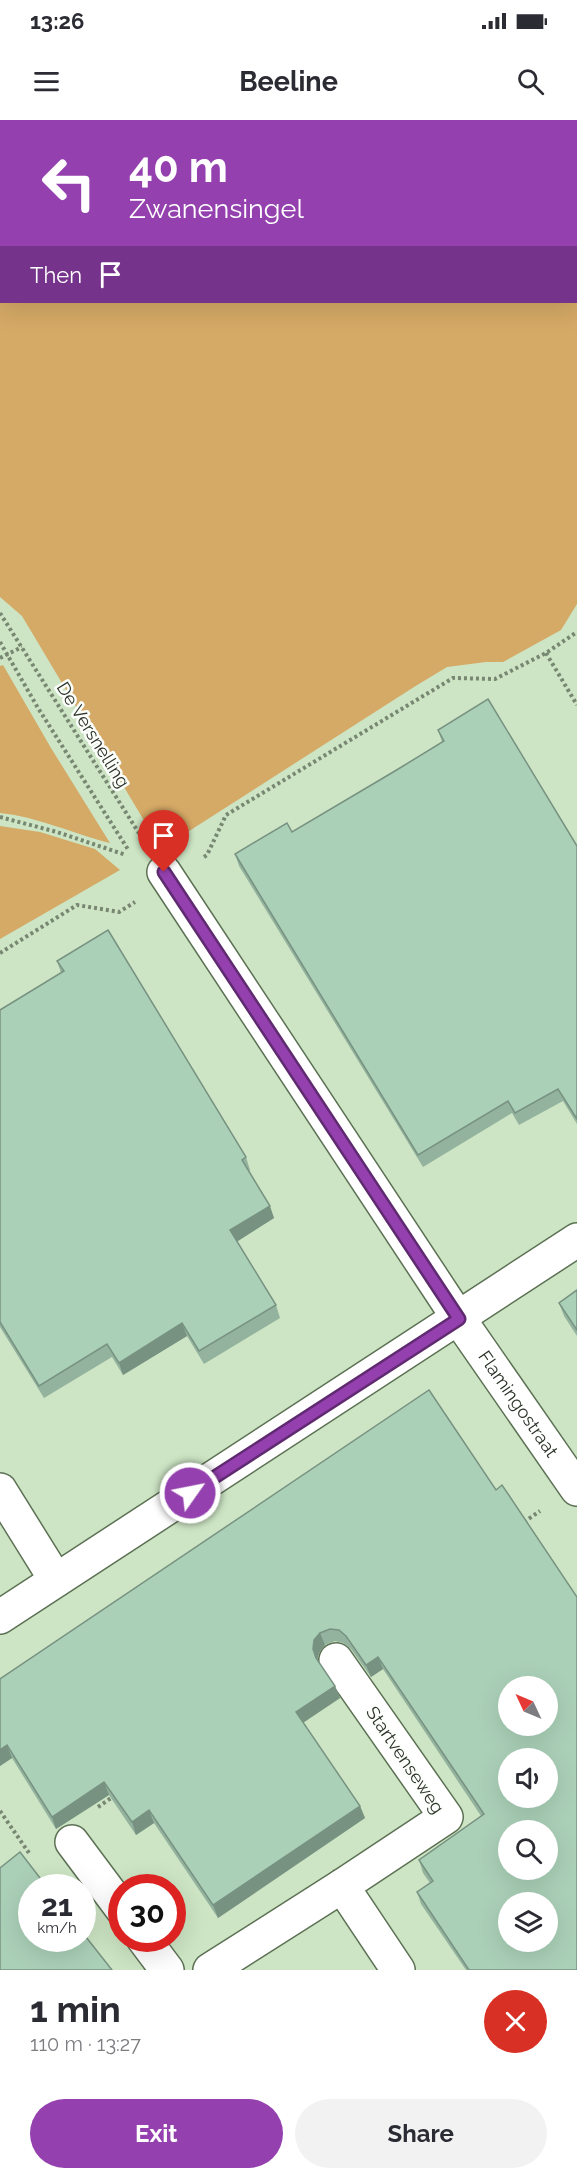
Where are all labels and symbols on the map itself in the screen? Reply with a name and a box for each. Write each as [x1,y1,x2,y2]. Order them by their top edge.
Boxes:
street label: De Versnelling [53,678,134,791]
pin [138,810,189,872]
street label: Flamingostraat [474,1346,563,1461]
position arrow [158,1461,222,1525]
north arrow [498,1676,558,1736]
street label: Startvenseweg [362,1702,449,1817]
speed limit sign: 30 [108,1874,186,1952]

